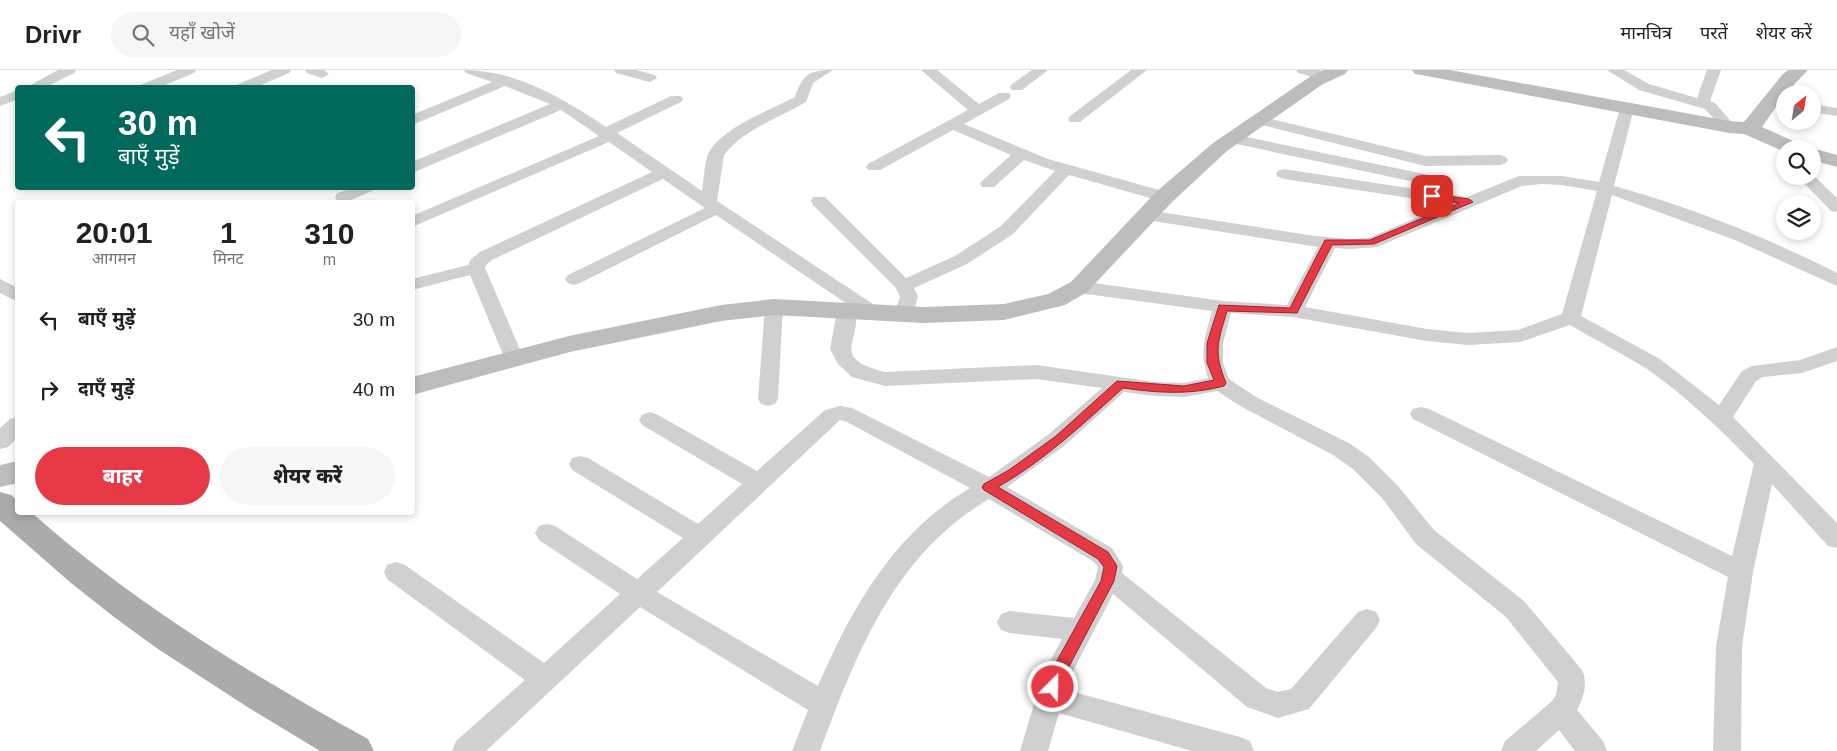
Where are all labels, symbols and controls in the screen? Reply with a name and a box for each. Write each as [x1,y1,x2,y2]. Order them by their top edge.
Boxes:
search box [111,12,461,57]
text: Drivr [25,21,81,48]
icon: search [129,21,157,49]
text: यहाँ खोजें [169,22,235,43]
text: मानचित्र [1620,23,1672,43]
text: परतें [1700,23,1728,43]
text: शेयर करें [1756,23,1812,43]
north arrow [1776,85,1821,130]
map controls [1776,85,1821,240]
text: 30 m [118,103,198,142]
icon: left [35,105,100,170]
button: search [1776,140,1821,185]
text: बाएँ मुड़ें [118,144,179,169]
pin [1411,175,1453,217]
icon: arrive [1418,182,1446,210]
button: layers [1776,195,1821,240]
text: 20:01 [76,216,152,249]
text: 1 [220,216,237,249]
text: 310 [304,217,354,250]
text: आगमन [92,250,136,267]
text: मिनट [213,250,244,267]
text: m [323,251,336,268]
icon: left [35,306,63,334]
text: बाएँ मुड़ें [78,308,135,329]
text: 30 m [353,309,395,330]
icon: right [35,376,63,404]
text: दाएँ मुड़ें [78,378,134,399]
text: 40 m [353,379,395,400]
button: बाहर [35,447,210,505]
button: शेयर करें [220,447,395,505]
position arrow [1026,660,1078,712]

